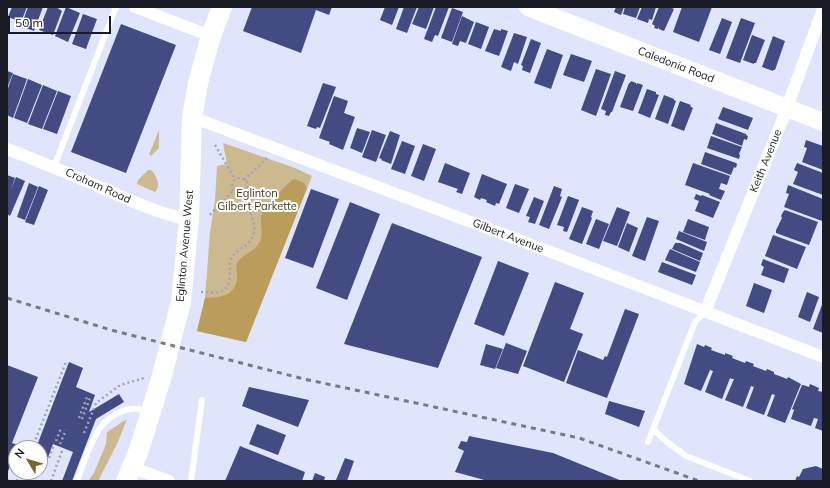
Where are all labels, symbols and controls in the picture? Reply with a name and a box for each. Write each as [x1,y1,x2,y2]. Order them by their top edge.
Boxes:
scale bar [10,8,113,34]
text: 50 m [15,15,43,30]
street label: Caledonia Road [636,44,716,86]
street label: Keith Avenue [747,127,785,195]
street label: Croham Road [63,166,133,206]
park label: Eglinton Gilbert Parkette [217,187,297,213]
street label: Eglinton Avenue West [174,190,196,302]
street label: Gilbert Avenue [471,216,545,256]
north arrow [8,440,48,480]
text: N [11,446,27,461]

